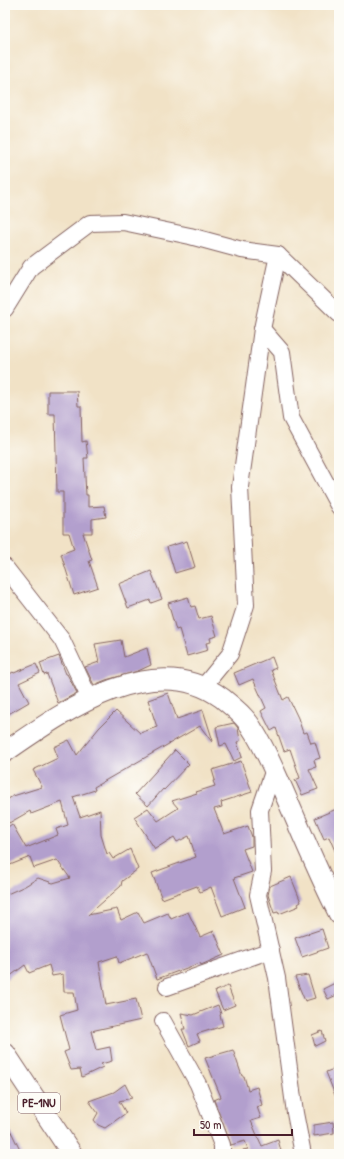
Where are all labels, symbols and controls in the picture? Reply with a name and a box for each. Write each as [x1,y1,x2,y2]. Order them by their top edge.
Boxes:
road number: PE-1NU [18,1093,60,1113]
scale bar [194,1111,292,1137]
text: 50 m [200,1116,221,1133]

